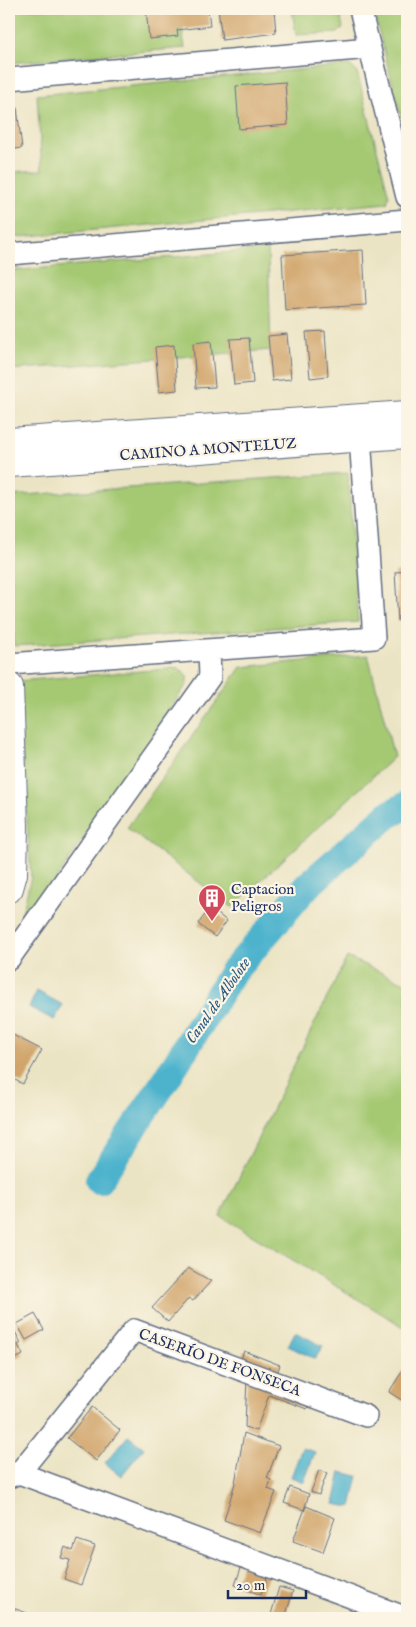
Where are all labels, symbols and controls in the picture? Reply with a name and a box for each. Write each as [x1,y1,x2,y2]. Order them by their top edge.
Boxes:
street label: CAMINO A MONTELUZ [119,434,298,465]
place label: Captacion Peligros [231,880,294,916]
building icon: Captacion Peligros [197,883,227,922]
water label: Canal de Albolote [182,954,256,1048]
street label: CASERÍO DE FONSECA [136,1324,304,1401]
scale bar [228,1567,306,1599]
text: 20 m [236,1576,266,1595]

